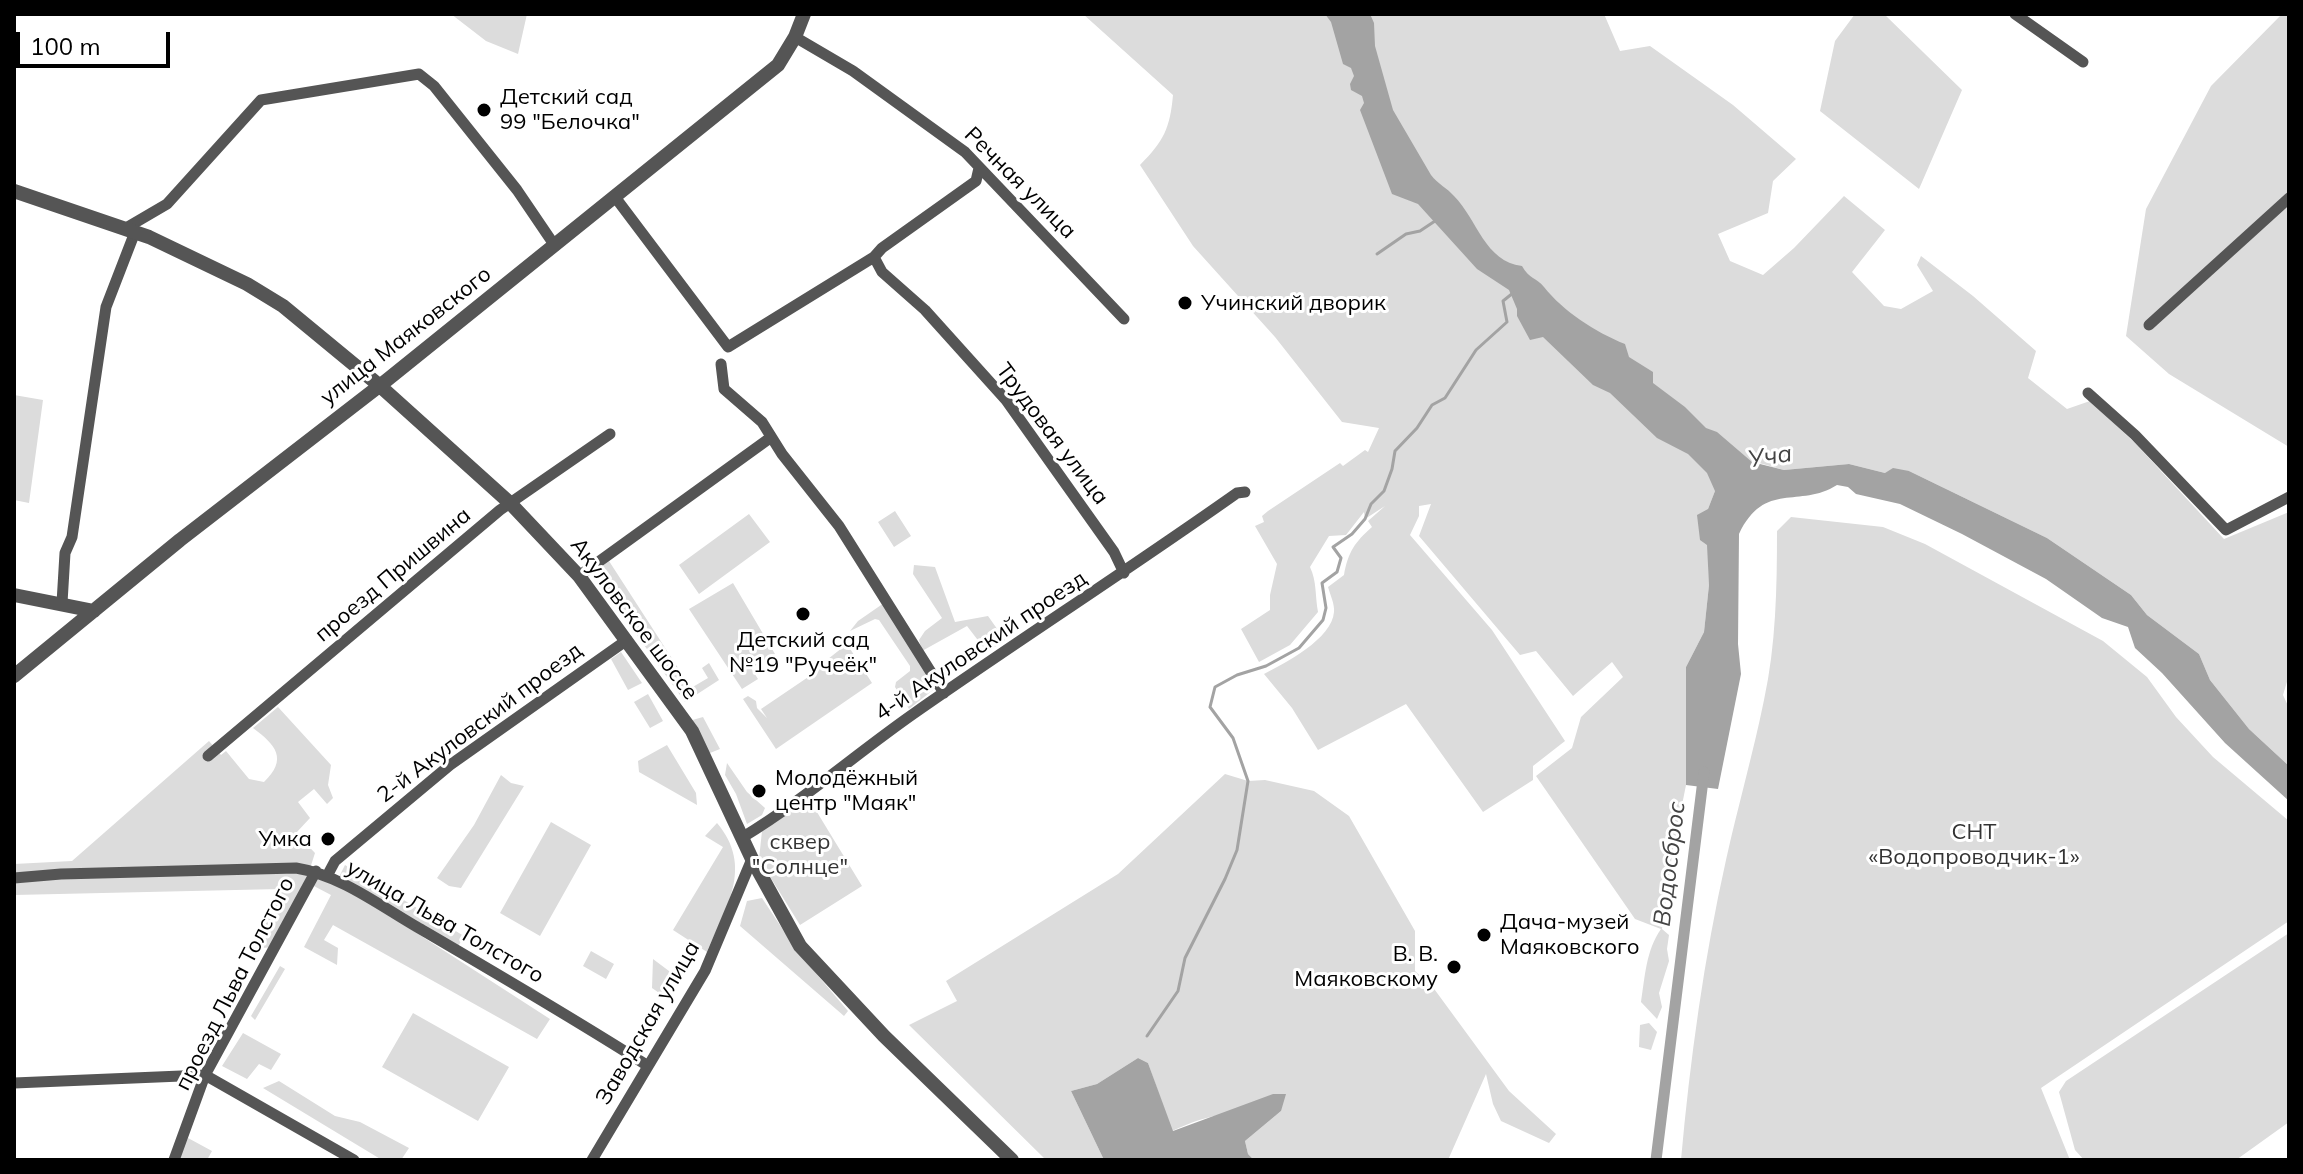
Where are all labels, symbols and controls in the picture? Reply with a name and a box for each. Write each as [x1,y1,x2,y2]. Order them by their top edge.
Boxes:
scale bar [20,16,174,66]
text: 100 m [30,31,101,61]
place label: Детский сад 99 "Белочка" [500,84,640,136]
marker: Детский сад 99 "Белочка" [475,101,493,119]
street label: Речная улица [959,122,1081,244]
street label: улица Маяковского [315,261,497,411]
place label: Учинский дворик [1201,290,1386,316]
marker: Учинский дворик [1176,294,1194,312]
street label: Трудовая улица [990,358,1114,510]
water label: Уча [1746,439,1794,475]
street label: проезд Пришвина [310,502,476,648]
street label: Акуловское шоссе [564,533,704,705]
street label: 4-й Акуловский проезд [870,565,1092,727]
marker: Детский сад №19 "Ручеёк" [794,605,812,623]
place label: Детский сад №19 "Ручеёк" [729,627,877,678]
street label: 2-й Акуловский проезд [372,637,588,809]
place label: Молодёжный центр "Маяк" [775,765,918,816]
marker: Молодёжный центр "Маяк" [750,782,768,800]
water label: Водосброс [1648,800,1692,928]
park label: СНТ «Водопроводчик-1» [1868,819,2080,870]
place label: Умка [258,826,312,852]
park label: сквер "Солнце" [752,829,848,880]
marker: Умка [319,830,337,848]
street label: улица Льва Толстого [342,855,548,989]
street label: проезд Льва Толстого [170,873,300,1095]
place label: Дача-музей Маяковского [1500,909,1640,960]
marker: Дача-музей Маяковского [1475,926,1493,944]
street label: Заводская улица [590,937,706,1109]
place label: В. В. Маяковскому [1294,941,1438,992]
marker: В. В. Маяковскому [1445,958,1463,976]

